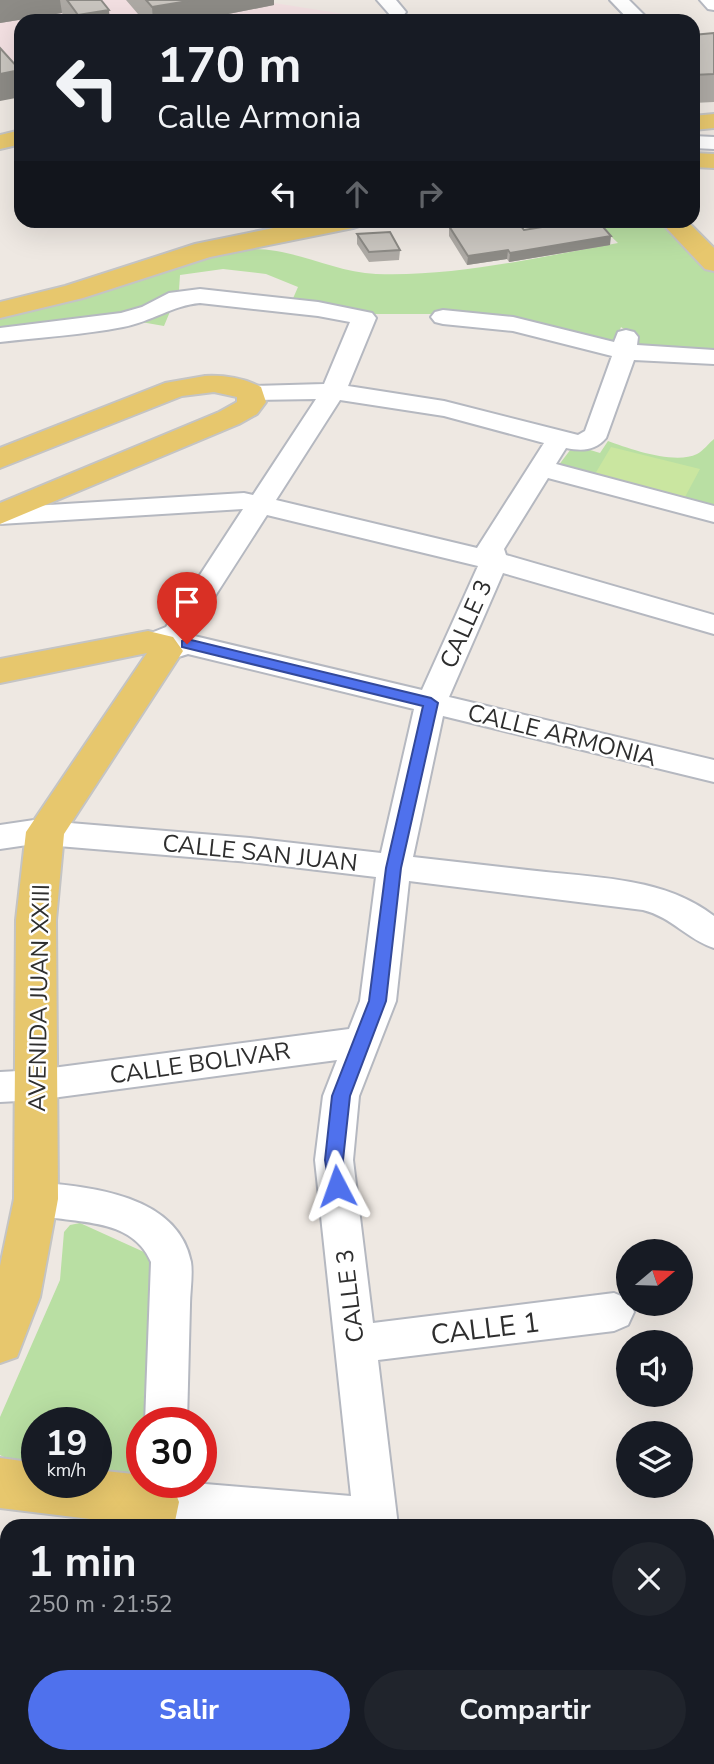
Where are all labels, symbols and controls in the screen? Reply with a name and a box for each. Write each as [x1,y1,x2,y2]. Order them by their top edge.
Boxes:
text: 170 m [157,32,301,99]
icon: left [42,42,133,133]
text: Calle Armonia [157,96,362,139]
icon: left [265,175,303,213]
icon: ahead [338,175,376,213]
icon: right [411,175,449,213]
pin [157,572,217,644]
street label: CALLE 3 [432,575,500,673]
icon: arrive [168,583,206,621]
street label: CALLE ARMONIA [464,696,660,774]
street label: CALLE SAN JUAN [161,827,359,879]
street label: AVENIDA JUAN XXIII [21,884,57,1112]
street label: CALLE BOLIVAR [108,1034,292,1092]
position arrow [300,1149,374,1223]
north arrow [616,1239,693,1316]
map controls [616,1239,693,1498]
street label: CALLE 3 [328,1247,372,1345]
street label: CALLE 1 [428,1303,542,1355]
button: sound [616,1330,693,1407]
speed limit sign: 30 [126,1407,217,1498]
text: 19 [45,1420,88,1467]
button: layers [616,1421,693,1498]
text: km/h [47,1458,86,1482]
text: 1 min [28,1534,137,1591]
button: close [612,1542,686,1616]
text: 250 m · 21:52 [28,1589,173,1620]
button: Salir [28,1670,350,1750]
button: Compartir [364,1670,686,1750]

